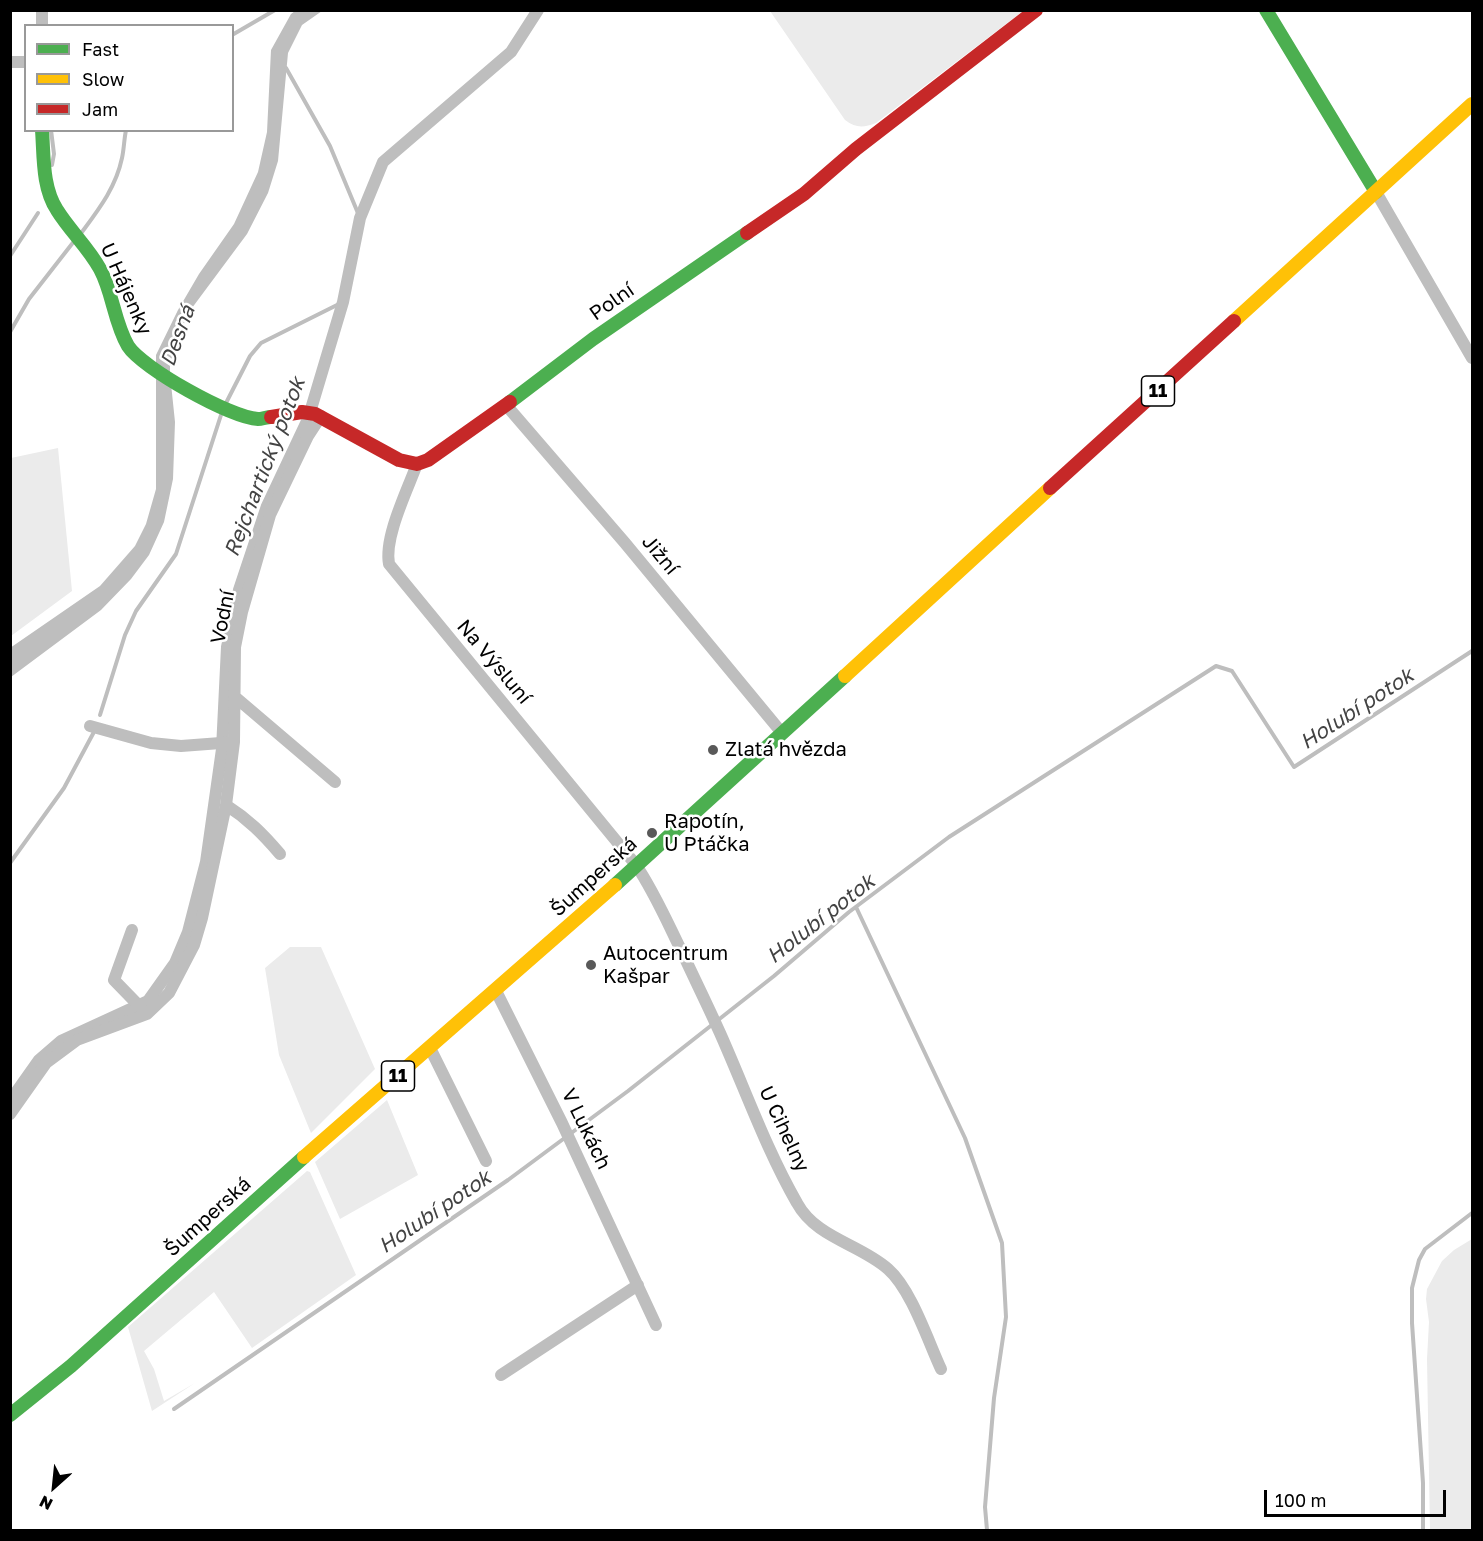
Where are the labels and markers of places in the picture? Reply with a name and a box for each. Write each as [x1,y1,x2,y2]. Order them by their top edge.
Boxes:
place label: Zlatá hvězda [725,738,847,762]
marker: Zlatá hvězda [706,743,720,757]
place label: Rapotín, U Ptáčka [664,810,749,857]
marker: Rapotín, U Ptáčka [645,826,659,840]
place label: Autocentrum Kašpar [603,942,728,989]
marker: Autocentrum Kašpar [584,958,598,972]

